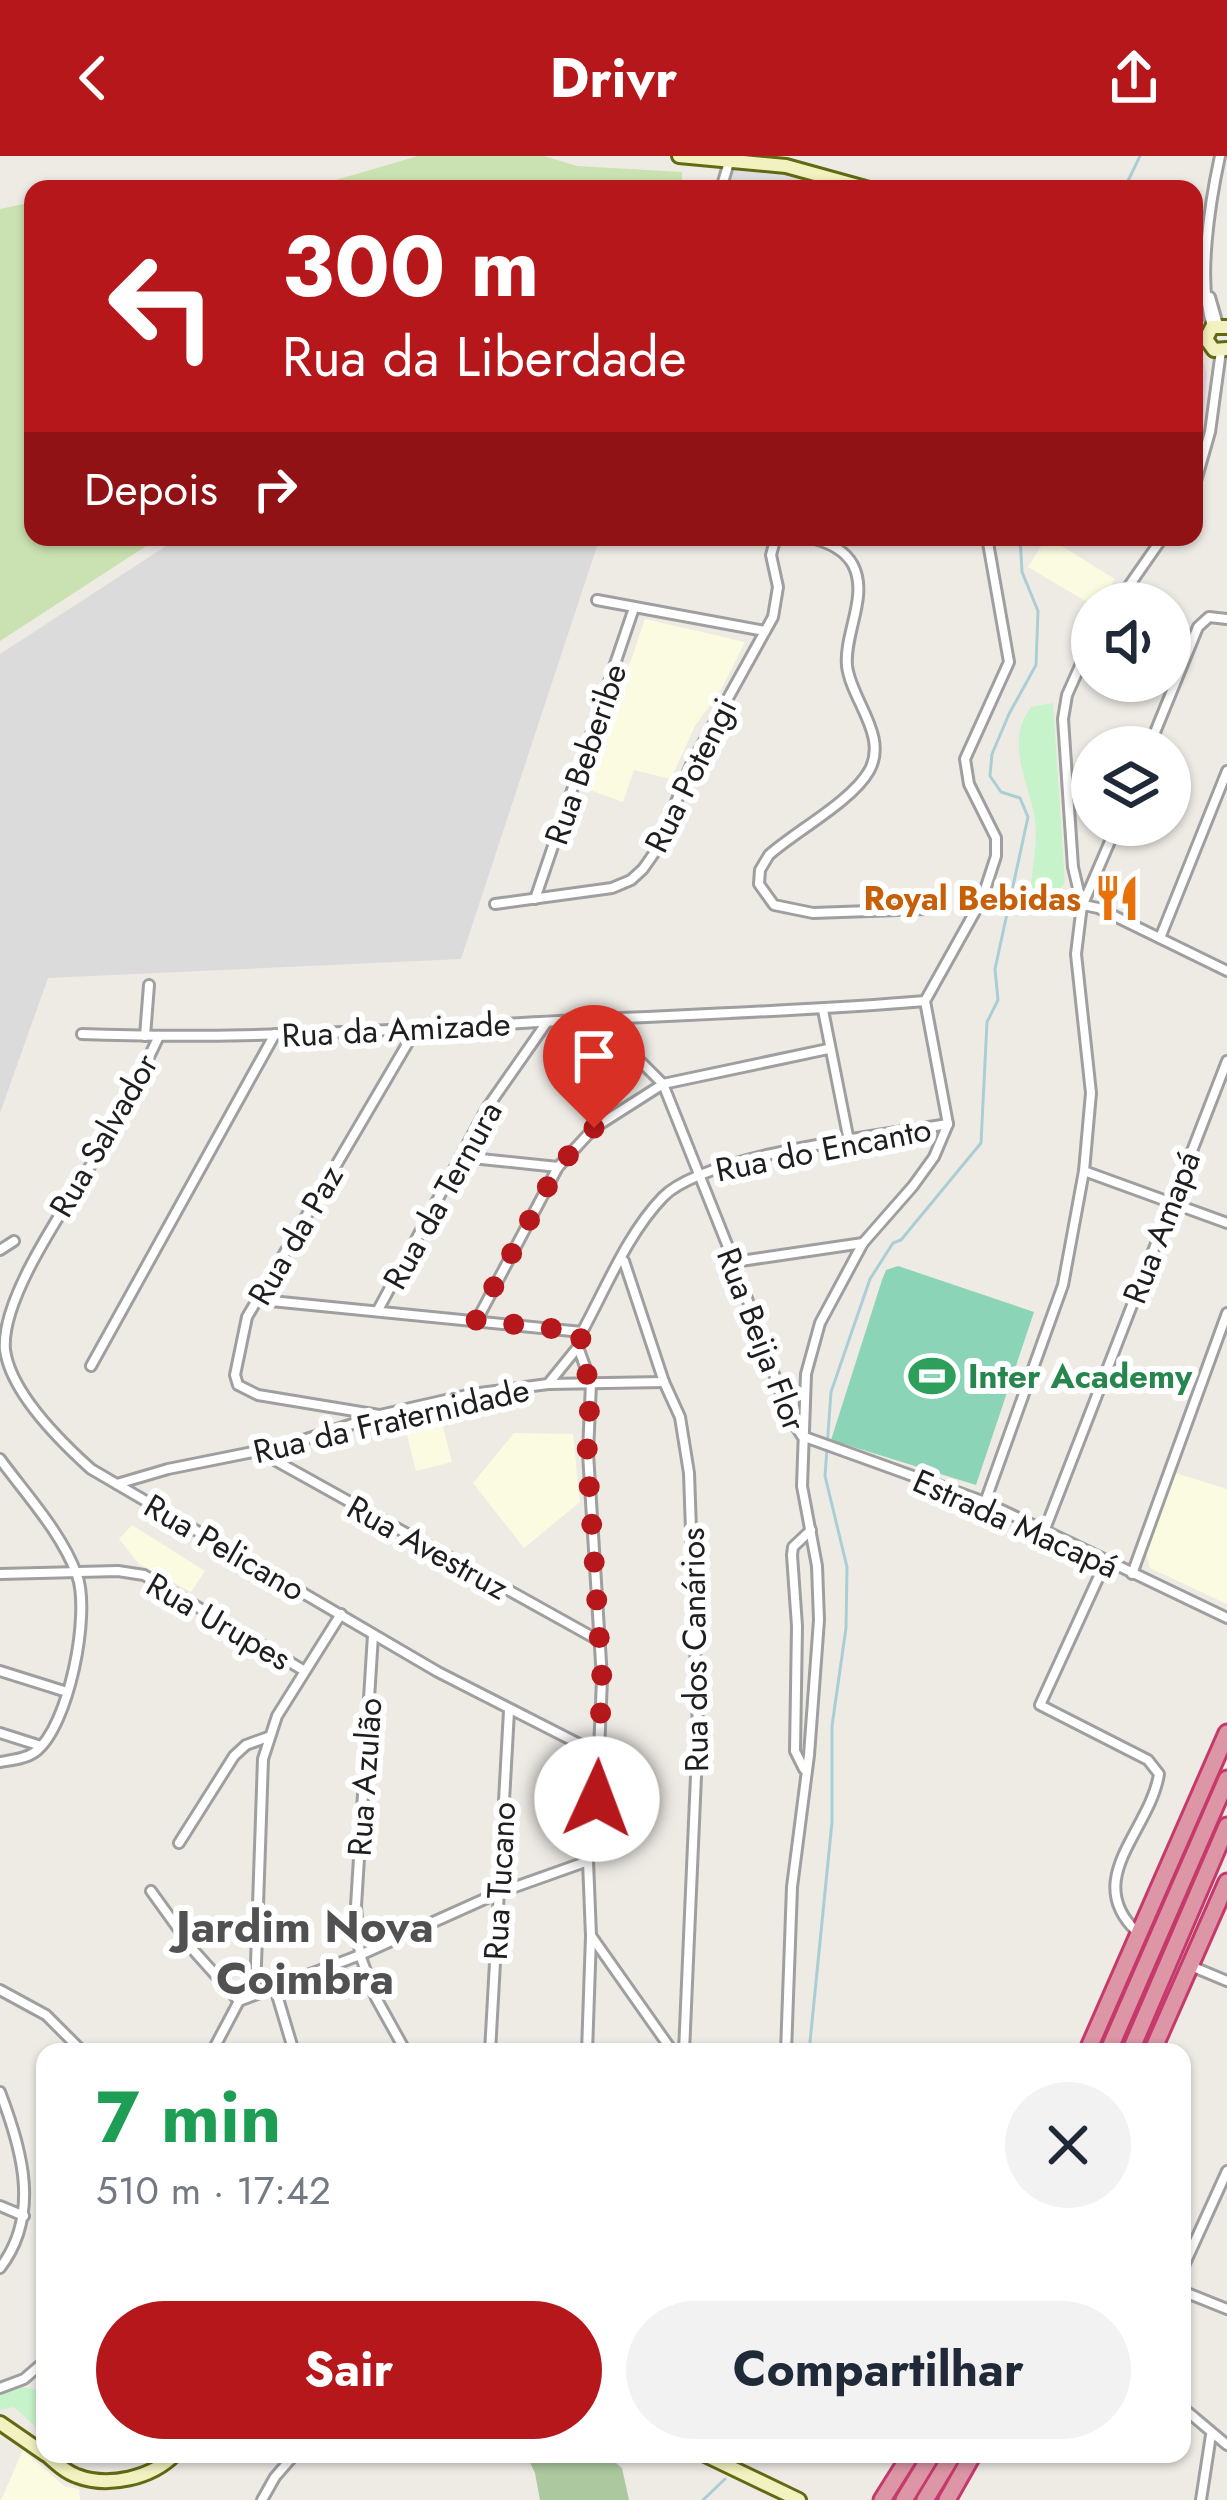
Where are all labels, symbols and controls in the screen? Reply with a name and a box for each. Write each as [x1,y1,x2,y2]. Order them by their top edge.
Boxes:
text: Drivr [550,39,677,117]
icon: back [60,45,126,111]
icon: share [1101,45,1167,111]
text: 300 m [282,206,539,328]
icon: left [84,228,240,384]
text: Rua da Liberdade [282,318,687,396]
icon: right [242,456,308,522]
text: Depois [84,457,218,522]
map controls [1071,582,1191,846]
button: sound [1071,582,1191,702]
street label: Rua Beberibe [533,657,638,851]
street label: Rua Potengi [633,690,748,860]
button: layers [1071,726,1191,846]
restaurant icon: Royal Bebidas [1092,873,1142,923]
place label: Royal Bebidas [863,875,1081,922]
street label: Rua da Amizade [280,1000,512,1059]
pin [543,1005,645,1128]
icon: arrive [561,1023,627,1089]
street label: Rua Salvador [38,1044,170,1226]
street label: Rua da Ternura [371,1093,514,1298]
street label: Rua do Encanto [711,1106,935,1193]
street label: Rua Amapá [1111,1144,1212,1310]
street label: Rua da Paz [237,1157,354,1314]
street label: Rua Beija Flor [705,1241,818,1438]
sports icon: Inter Academy [907,1351,957,1401]
place label: Inter Academy [968,1353,1193,1400]
street label: Rua da Fraternidade [249,1366,534,1475]
street label: Estrada Macapá [906,1457,1126,1590]
street label: Rua Pelicano [136,1482,314,1612]
street label: Rua Avestruz [339,1484,517,1611]
street label: Rua dos Canários [669,1527,720,1773]
street label: Rua Urupes [138,1561,300,1682]
street label: Rua Azulão [336,1696,393,1858]
position arrow [534,1736,660,1862]
street label: Rua Tucano [472,1801,527,1961]
district label: Jardim Nova Coimbra [168,1894,434,2011]
text: 7 min [96,2065,281,2169]
button: close [1005,2082,1131,2208]
text: 510 m · 17:42 [96,2162,331,2219]
button: Sair [96,2301,602,2439]
button: Compartilhar [626,2301,1131,2439]

